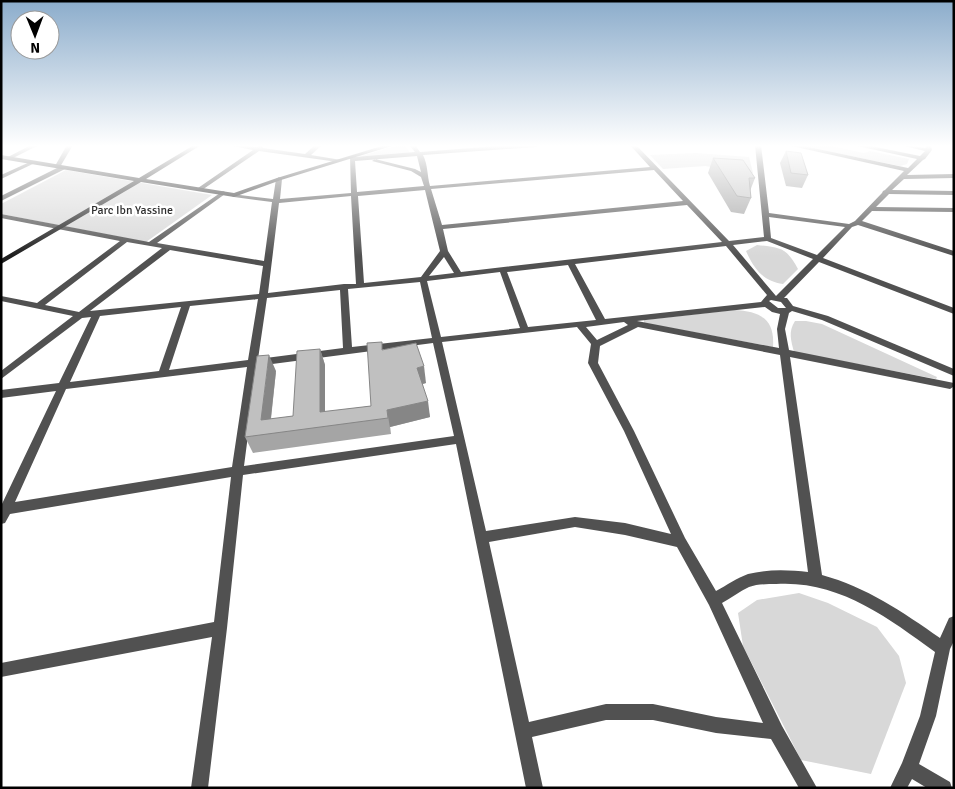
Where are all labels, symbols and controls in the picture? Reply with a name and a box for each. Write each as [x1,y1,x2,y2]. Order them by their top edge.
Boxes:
north arrow [10,10,60,60]
text: N [30,39,40,56]
park label: Parc Ibn Yassine [91,203,173,218]

